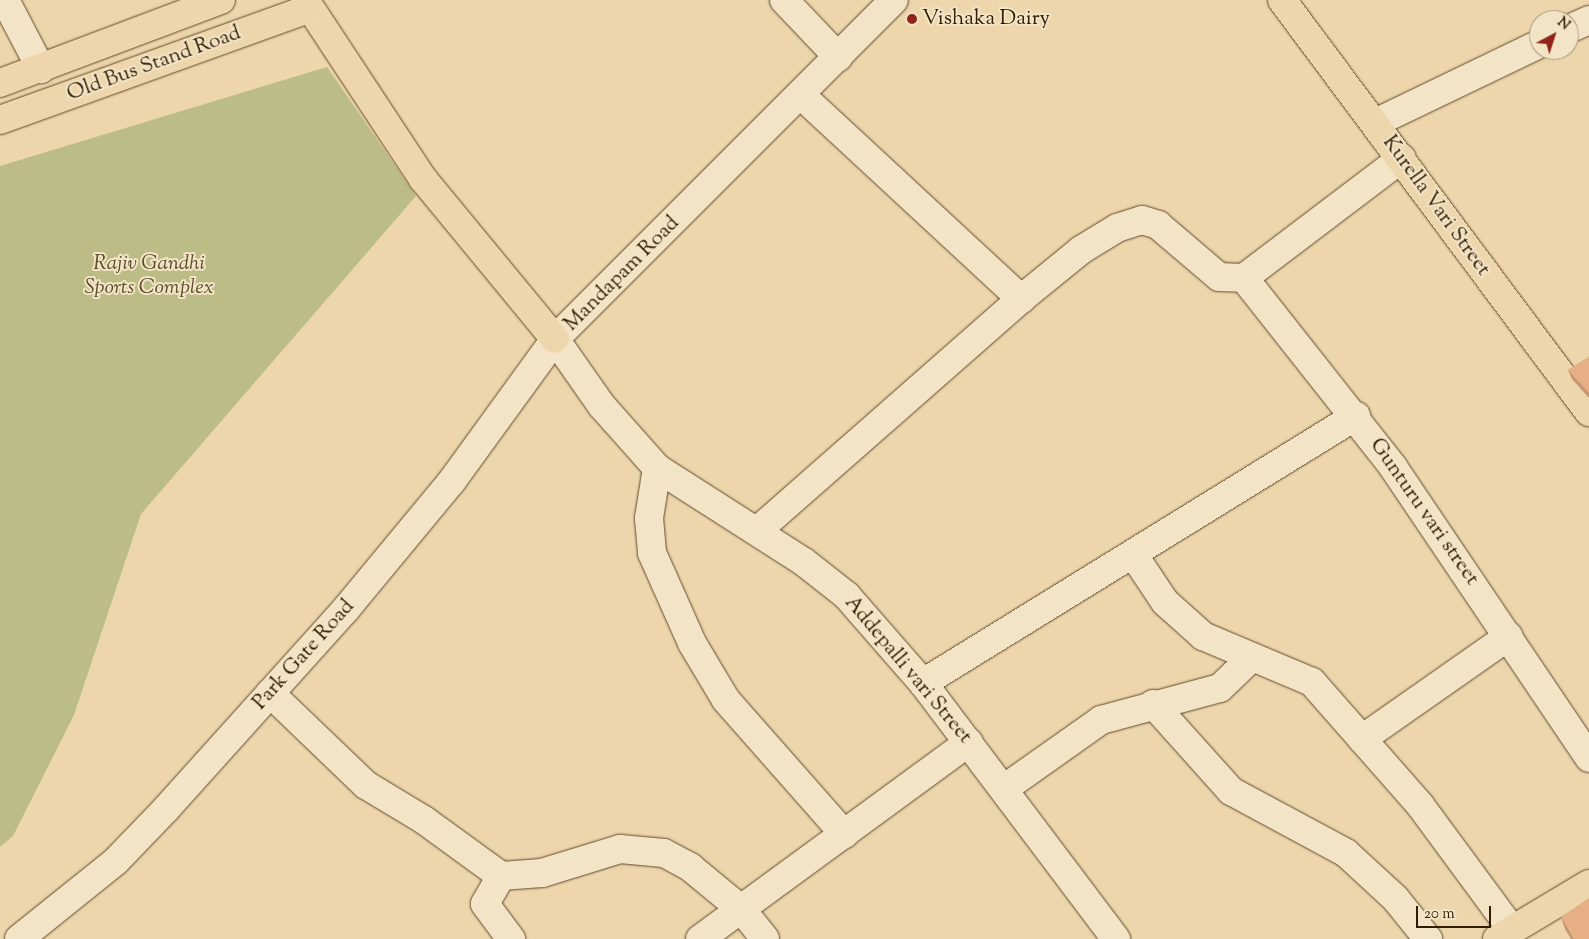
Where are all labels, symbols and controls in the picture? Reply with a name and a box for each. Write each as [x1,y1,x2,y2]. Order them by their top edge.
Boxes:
place label: Vishaka Dairy [922,6,1050,32]
north arrow [1529,10,1579,60]
marker: Vishaka Dairy [906,13,918,25]
text: N [1552,13,1574,36]
street label: Old Bus Stand Road [64,21,244,107]
street label: Kurella Vari Street [1377,131,1495,281]
street label: Mandapam Road [559,211,685,337]
park label: Rajiv Gandhi Sports Complex [85,251,213,301]
street label: Gunturu vari street [1364,434,1484,590]
street label: Addepalli vari Street [839,591,977,749]
street label: Park Gate Road [248,595,360,715]
scale bar [1419,896,1494,928]
text: 20 m [1424,904,1455,925]

